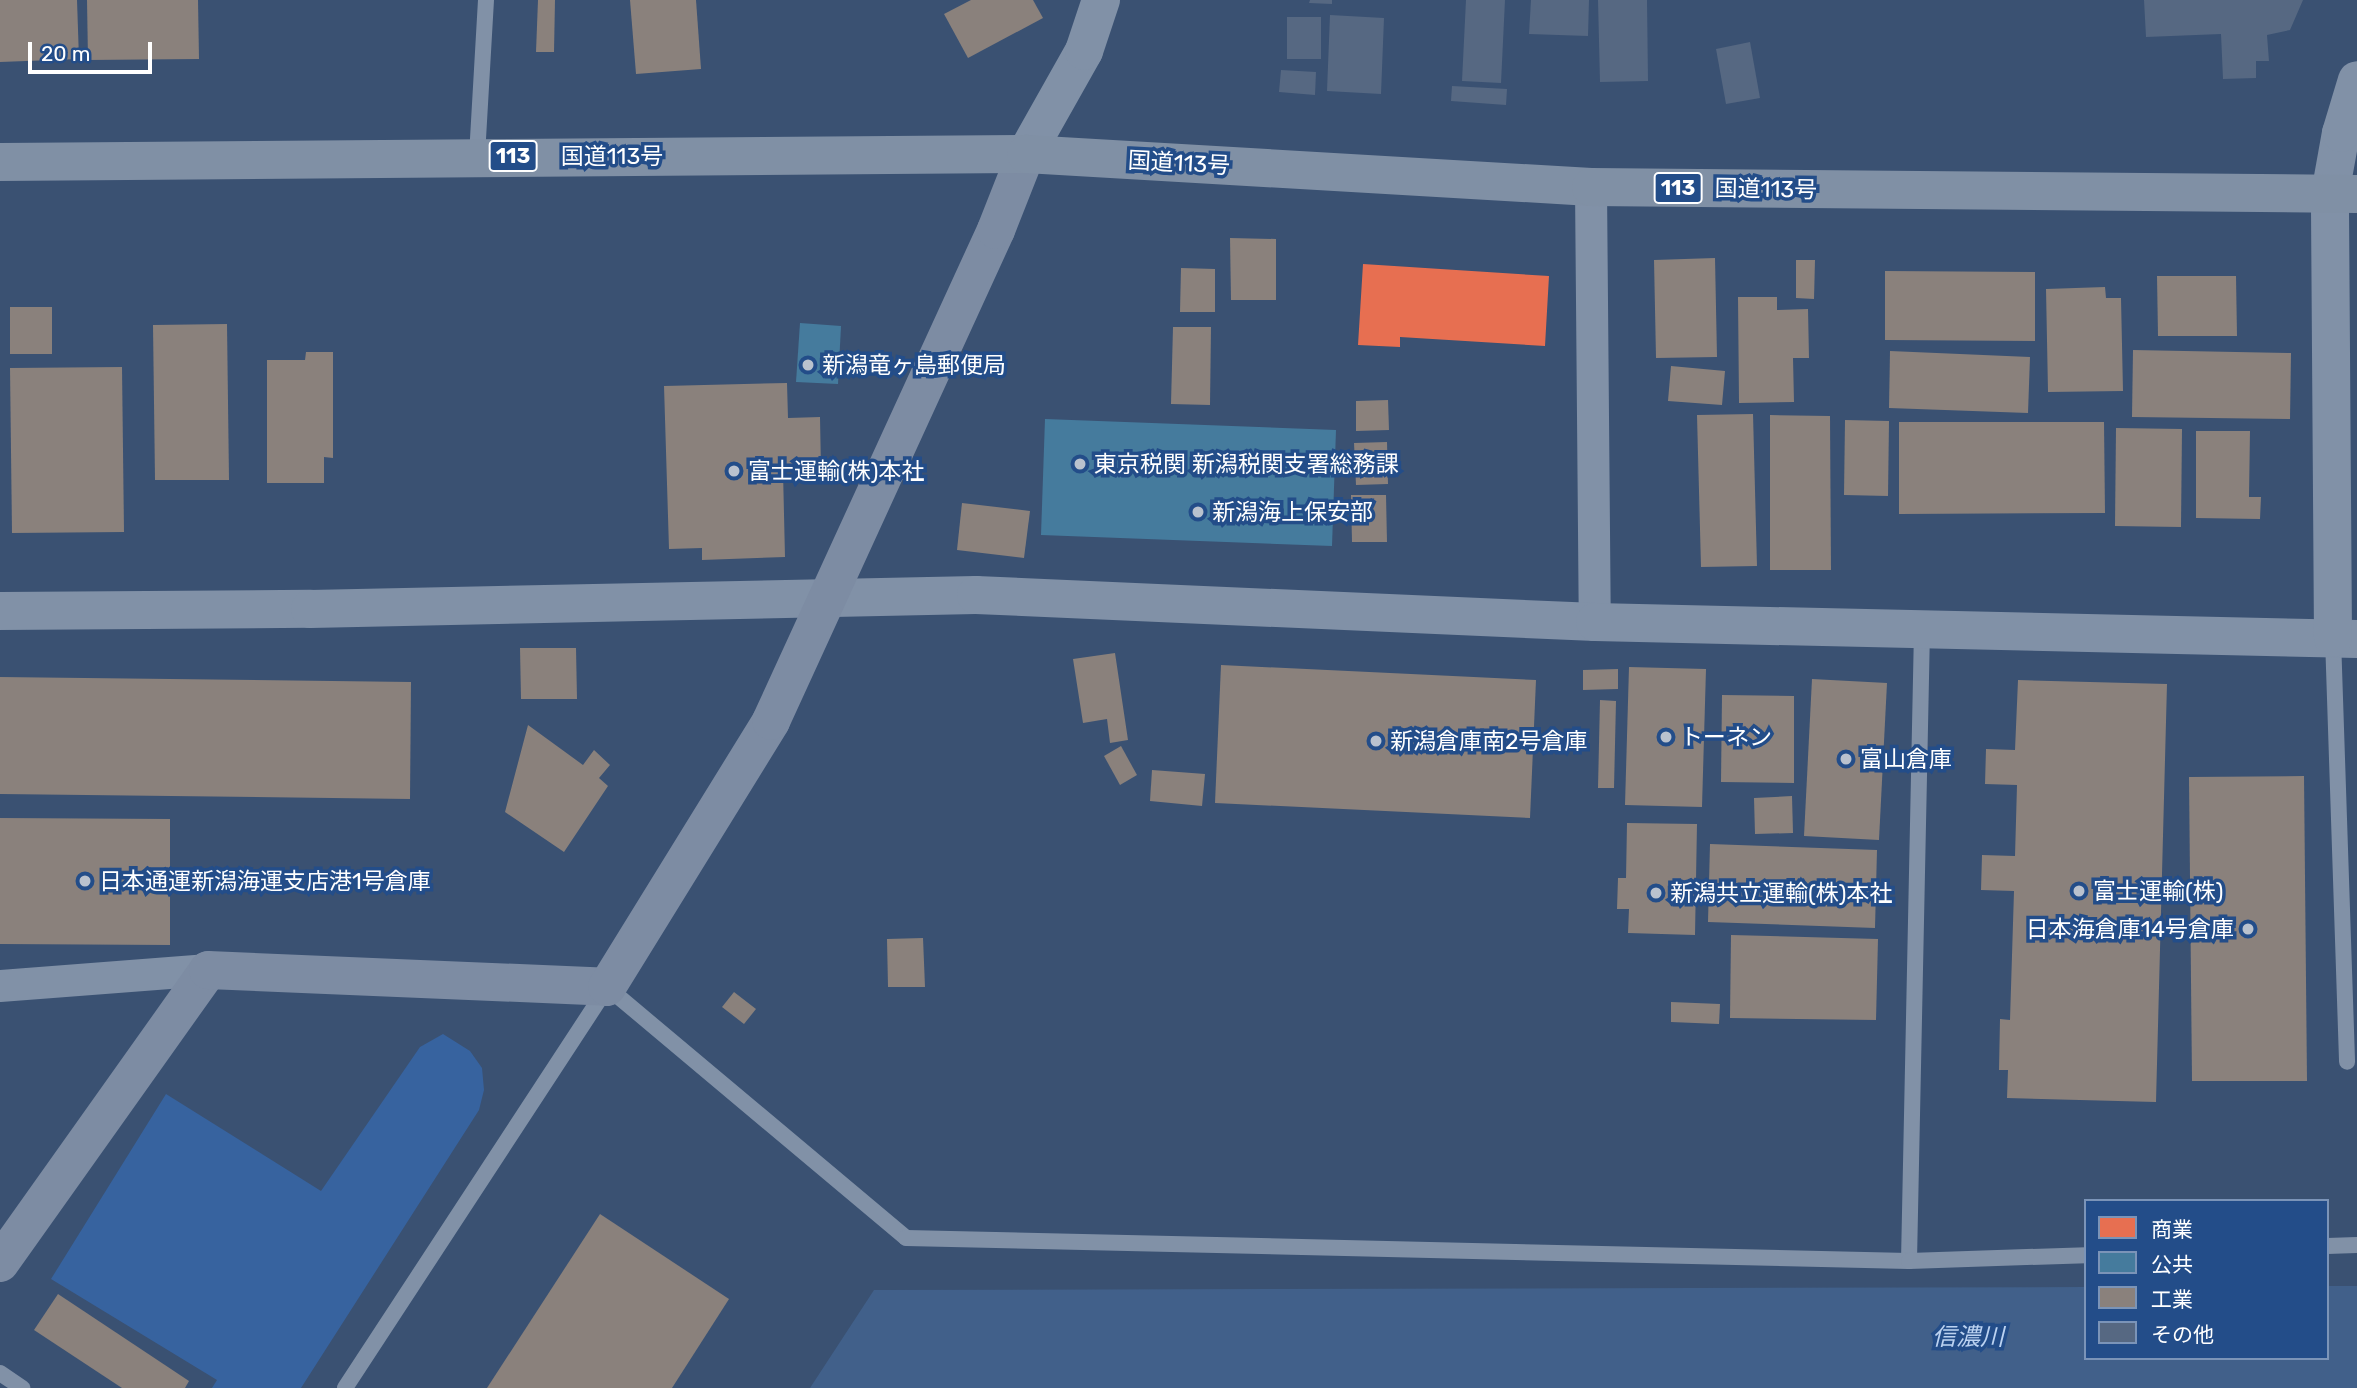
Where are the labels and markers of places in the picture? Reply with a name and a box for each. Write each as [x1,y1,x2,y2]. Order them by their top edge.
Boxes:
place label: 新潟竜ヶ島郵便局 [822,351,1006,379]
marker: 新潟竜ヶ島郵便局 [800,357,816,373]
place label: 東京税関 新潟税関支署総務課 [1094,450,1399,478]
marker: 東京税関 新潟税関支署総務課 [1072,456,1088,472]
place label: 富士運輸(株)本社 [748,457,925,485]
marker: 富士運輸(株)本社 [726,463,742,479]
place label: 新潟海上保安部 [1212,498,1373,526]
marker: 新潟海上保安部 [1190,504,1206,520]
place label: トーネン [1680,723,1772,751]
place label: 新潟倉庫南2号倉庫 [1390,727,1588,755]
marker: トーネン [1658,729,1674,745]
marker: 新潟倉庫南2号倉庫 [1368,733,1384,749]
place label: 富山倉庫 [1860,745,1952,773]
marker: 富山倉庫 [1838,751,1854,767]
place label: 日本通運新潟海運支店港1号倉庫 [99,867,431,895]
marker: 日本通運新潟海運支店港1号倉庫 [77,873,93,889]
place label: 富士運輸(株) [2093,877,2224,905]
place label: 新潟共立運輸(株)本社 [1670,879,1893,907]
marker: 富士運輸(株) [2071,883,2087,899]
marker: 新潟共立運輸(株)本社 [1648,885,1664,901]
place label: 日本海倉庫14号倉庫 [2026,915,2234,943]
marker: 日本海倉庫14号倉庫 [2240,921,2256,937]

